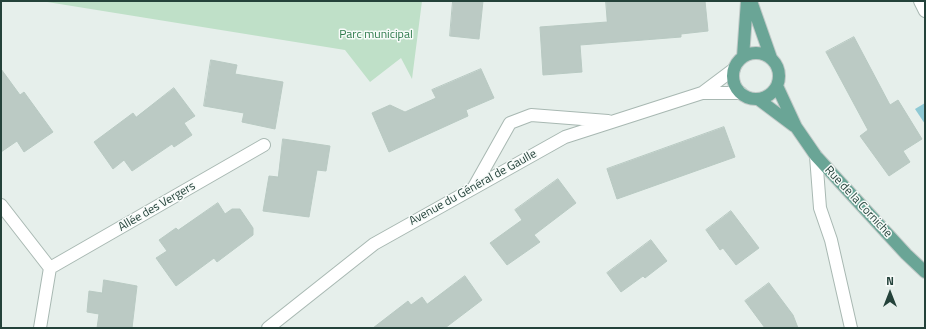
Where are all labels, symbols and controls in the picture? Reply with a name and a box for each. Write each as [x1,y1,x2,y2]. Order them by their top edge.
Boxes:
park label: Parc municipal [339,28,413,42]
street label: Avenue du Général de Gaulle [407,147,539,229]
street label: Rue de la Corniche [821,163,895,241]
street label: Allée des Vergers [116,179,198,235]
north arrow [870,273,910,313]
text: N [886,273,894,289]

